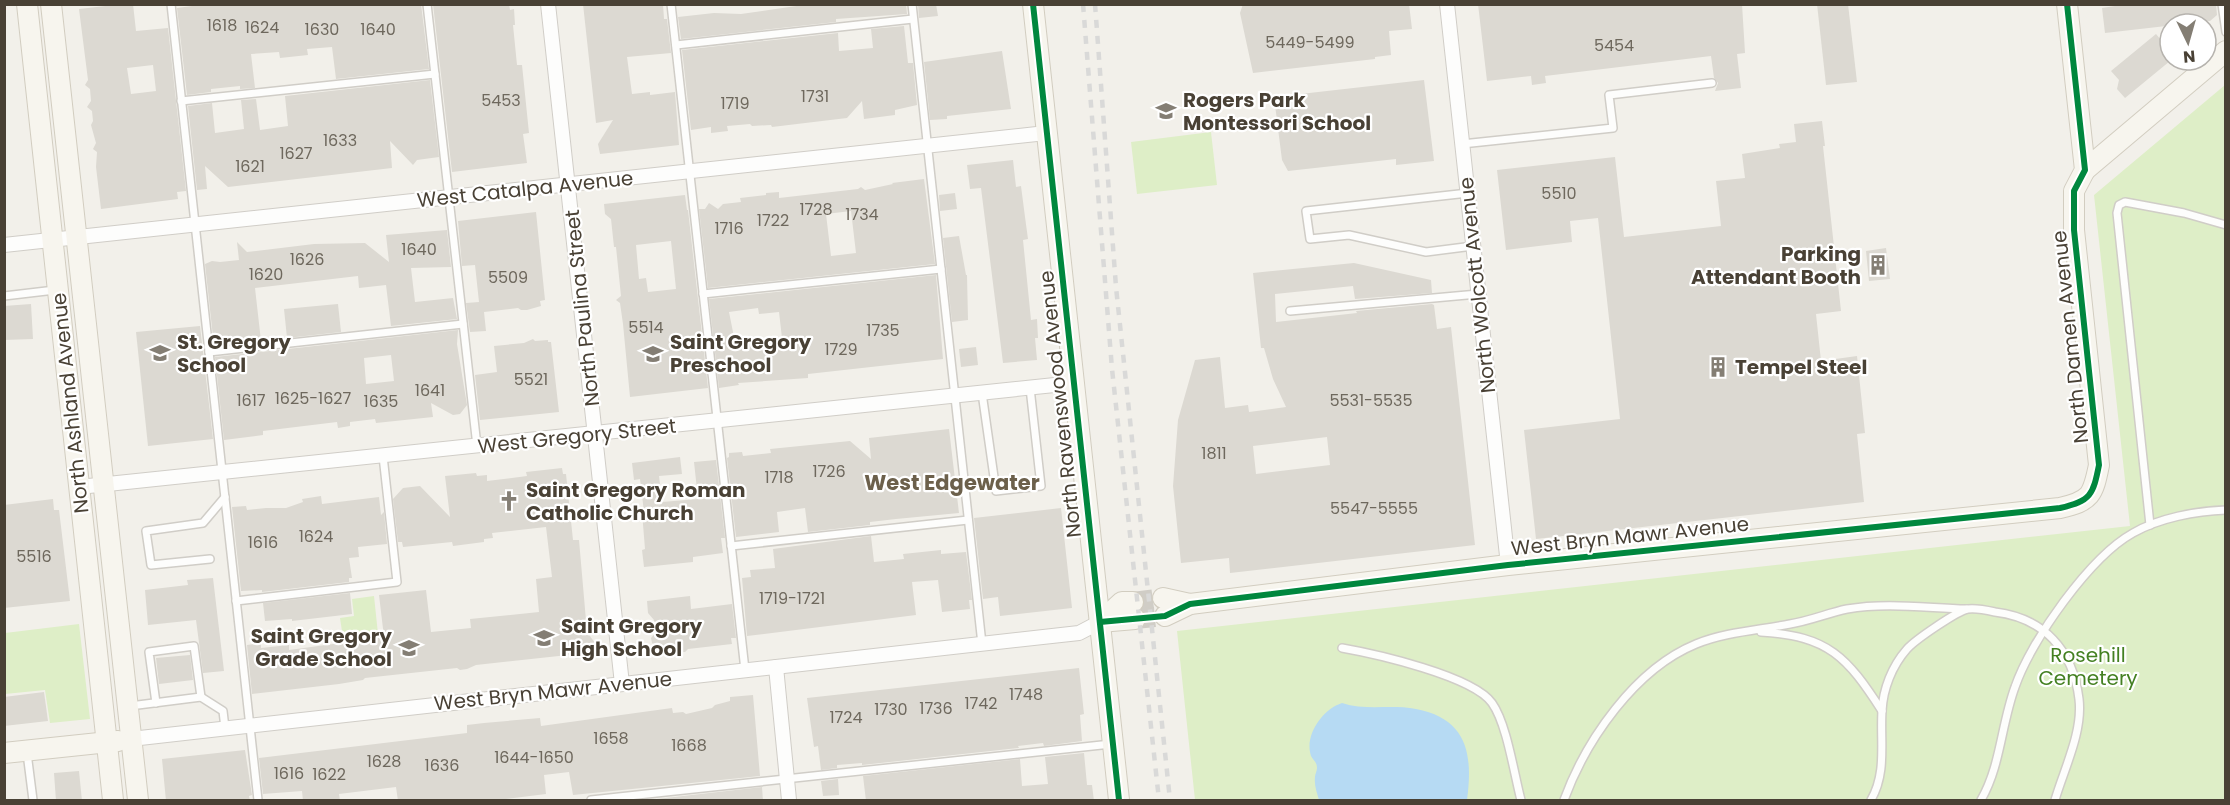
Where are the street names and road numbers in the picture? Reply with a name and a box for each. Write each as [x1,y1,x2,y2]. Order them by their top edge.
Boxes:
street label: West Catalpa Avenue [416,164,634,214]
street label: North Wolcott Avenue [1452,176,1502,394]
street label: North Paulina Street [558,208,606,408]
street label: North Damen Avenue [2045,229,2095,445]
street label: North Ravenswood Avenue [1032,269,1088,539]
street label: North Ashland Avenue [44,291,96,515]
street label: West Gregory Street [476,412,678,460]
street label: West Bryn Mawr Avenue [1510,510,1750,562]
street label: West Bryn Mawr Avenue [433,665,673,717]

